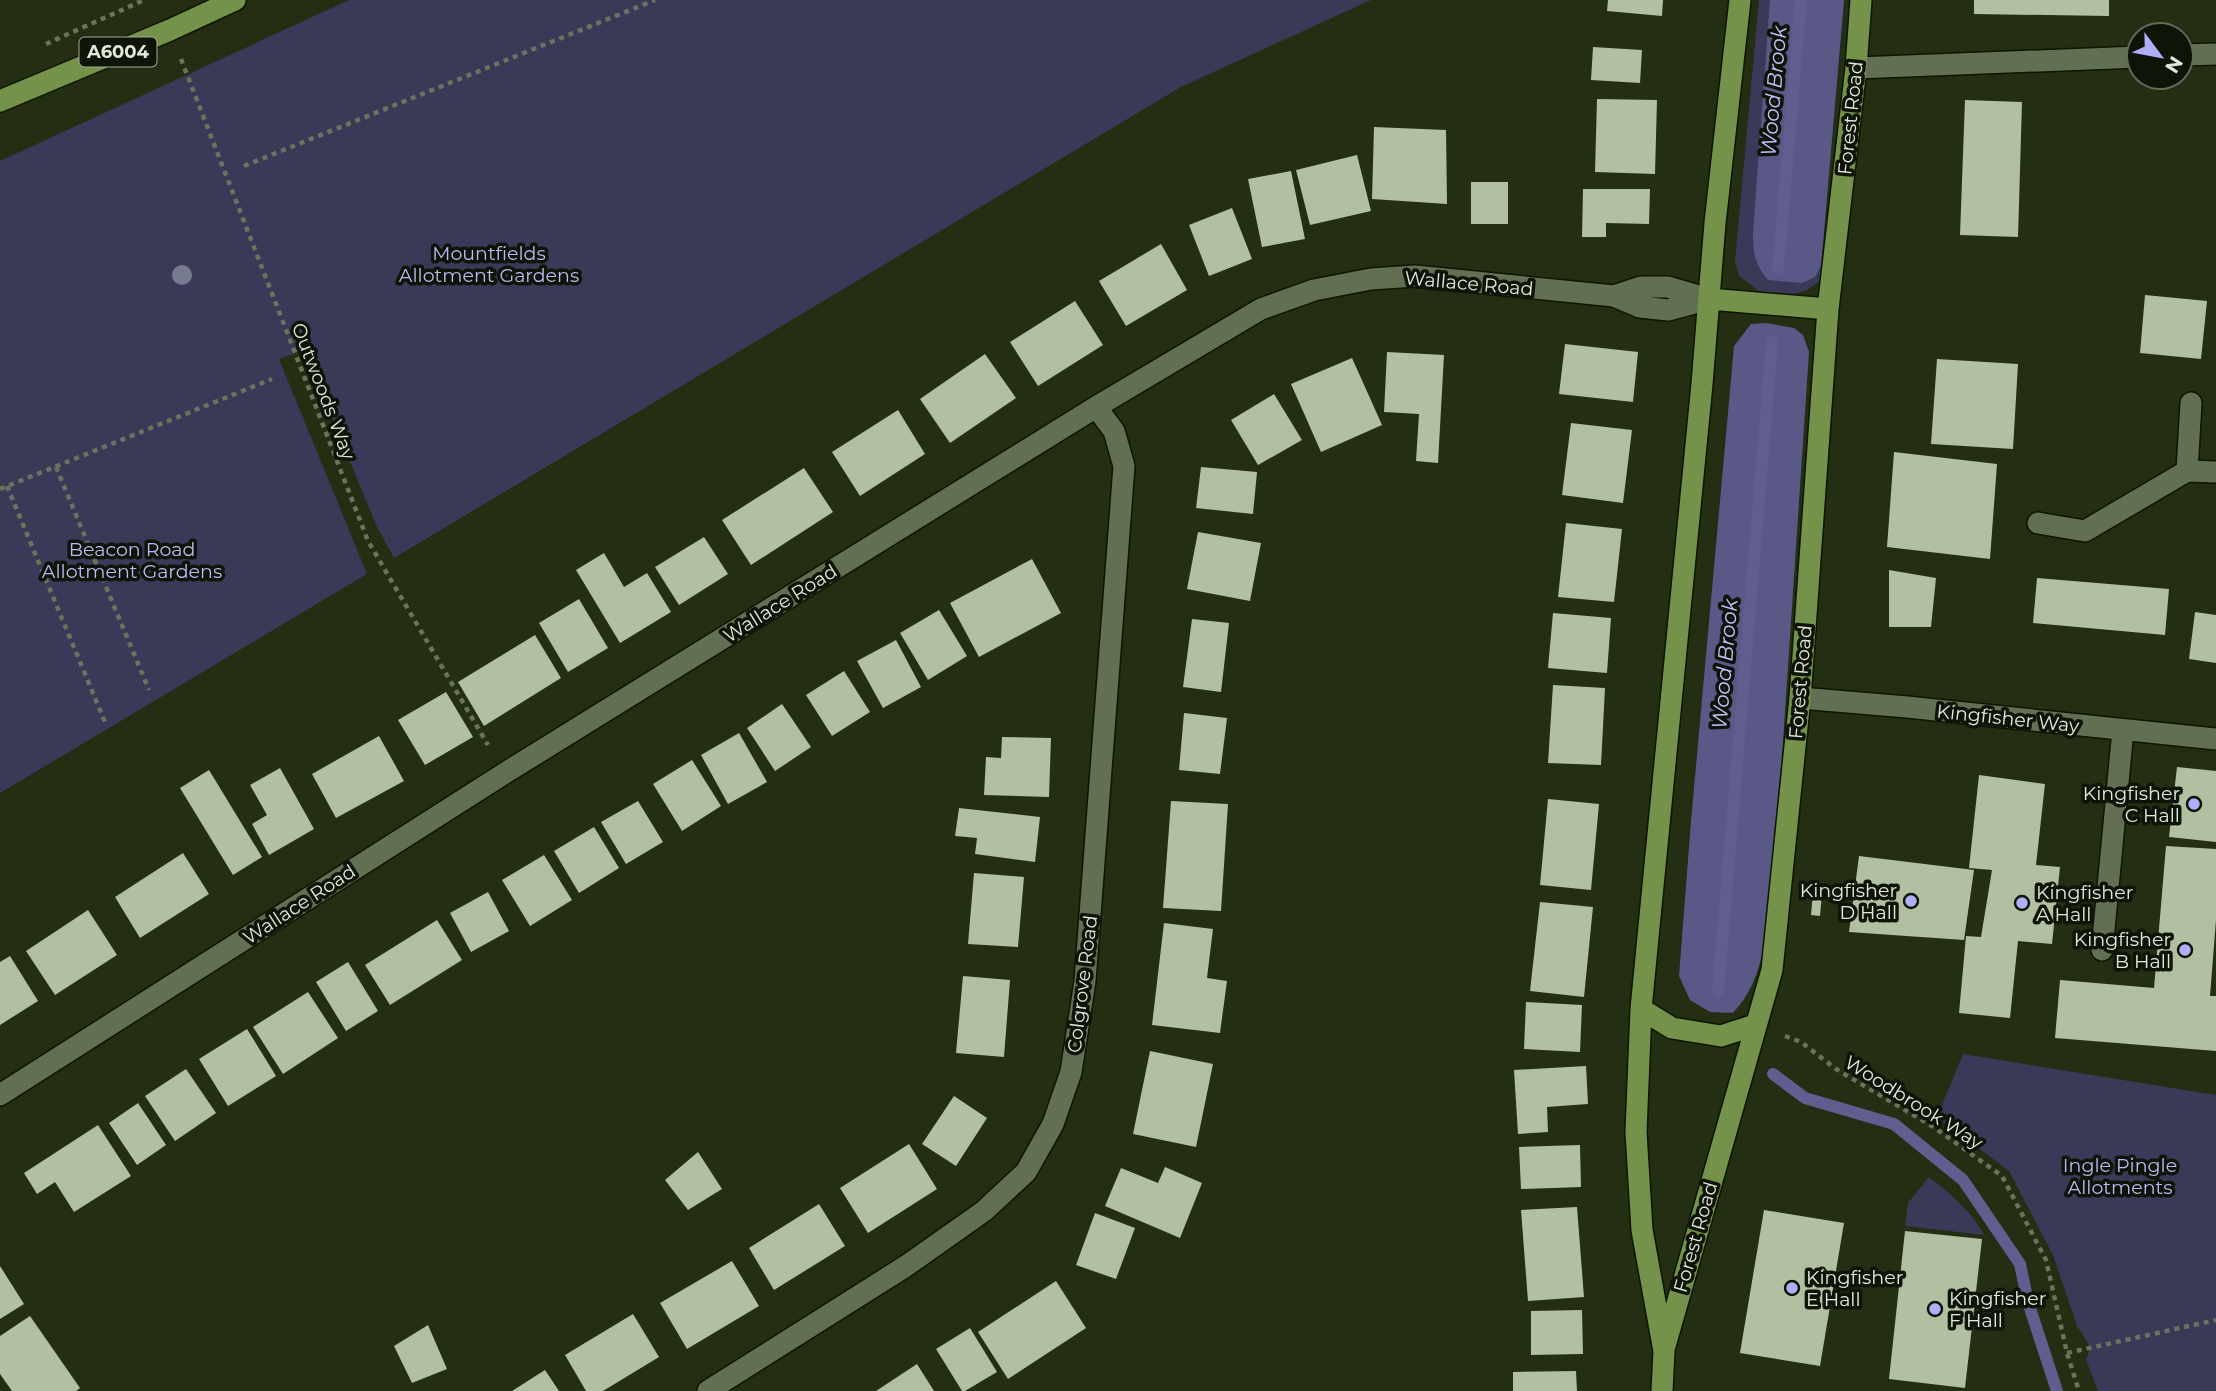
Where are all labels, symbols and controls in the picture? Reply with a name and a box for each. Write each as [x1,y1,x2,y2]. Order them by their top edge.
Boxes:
north arrow [2125,21,2195,91]
water label: Wood Brook [1755,23,1792,157]
road number: A6004 [80,38,156,66]
text: N [2160,52,2188,77]
street label: Forest Road [1833,60,1868,176]
park label: Mountfields Allotment Gardens [399,242,579,287]
street label: Wallace Road [1404,266,1534,301]
street label: Outwoods Way [287,319,360,464]
park label: Beacon Road Allotment Gardens [42,538,222,583]
street label: Wallace Road [719,559,841,647]
water label: Wood Brook [1706,596,1743,730]
street label: Forest Road [1784,624,1817,740]
street label: Kingfisher Way [1935,700,2081,738]
place label: Kingfisher C Hall [2083,782,2180,827]
marker: Kingfisher C Hall [2186,796,2202,812]
street label: Wallace Road [239,860,360,949]
place label: Kingfisher D Hall [1800,879,1897,924]
place label: Kingfisher A Hall [2036,881,2133,926]
marker: Kingfisher D Hall [1903,893,1919,909]
marker: Kingfisher A Hall [2014,895,2030,911]
street label: Colgrove Road [1063,914,1102,1054]
place label: Kingfisher B Hall [2074,928,2171,973]
marker: Kingfisher B Hall [2177,942,2193,958]
street label: Woodbrook Way [1840,1051,1988,1155]
park label: Ingle Pingle Allotments [2063,1154,2177,1199]
street label: Forest Road [1669,1179,1722,1295]
place label: Kingfisher E Hall [1806,1266,1903,1311]
marker: Kingfisher E Hall [1784,1280,1800,1296]
place label: Kingfisher F Hall [1949,1287,2046,1332]
marker: Kingfisher F Hall [1927,1301,1943,1317]

